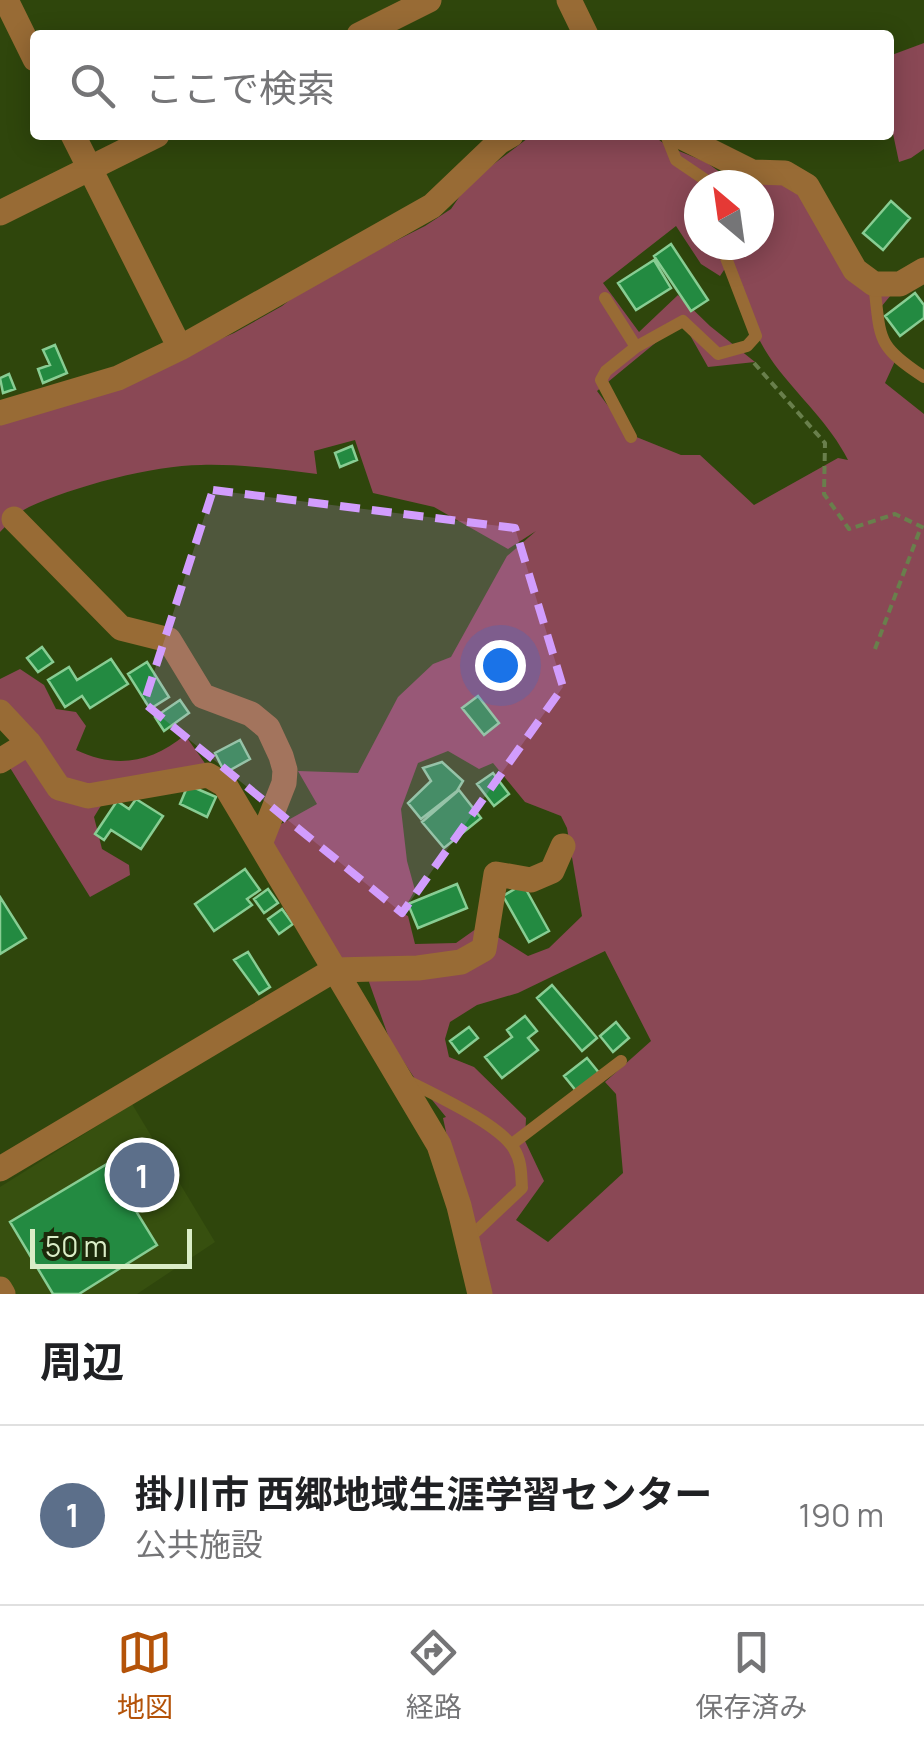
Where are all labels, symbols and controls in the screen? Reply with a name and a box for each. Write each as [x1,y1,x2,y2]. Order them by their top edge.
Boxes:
search box [30,30,894,140]
icon: search [65,58,120,113]
text: ここで検索 [145,61,335,113]
north arrow [684,170,774,260]
your location [475,640,526,691]
pin: 1 [110,1138,174,1212]
scale bar [30,1224,192,1268]
text: 50 m [45,1227,108,1265]
text: 周辺 [40,1332,124,1390]
text: 掛川市 西郷地域生涯学習センター [135,1467,713,1519]
text: 1 [65,1493,80,1537]
text: 190 m [799,1493,884,1537]
text: 公共施設 [135,1522,263,1566]
tab: 地図 [117,1625,173,1725]
tab: 経路 [406,1625,462,1725]
tab: 保存済み [695,1625,807,1725]

